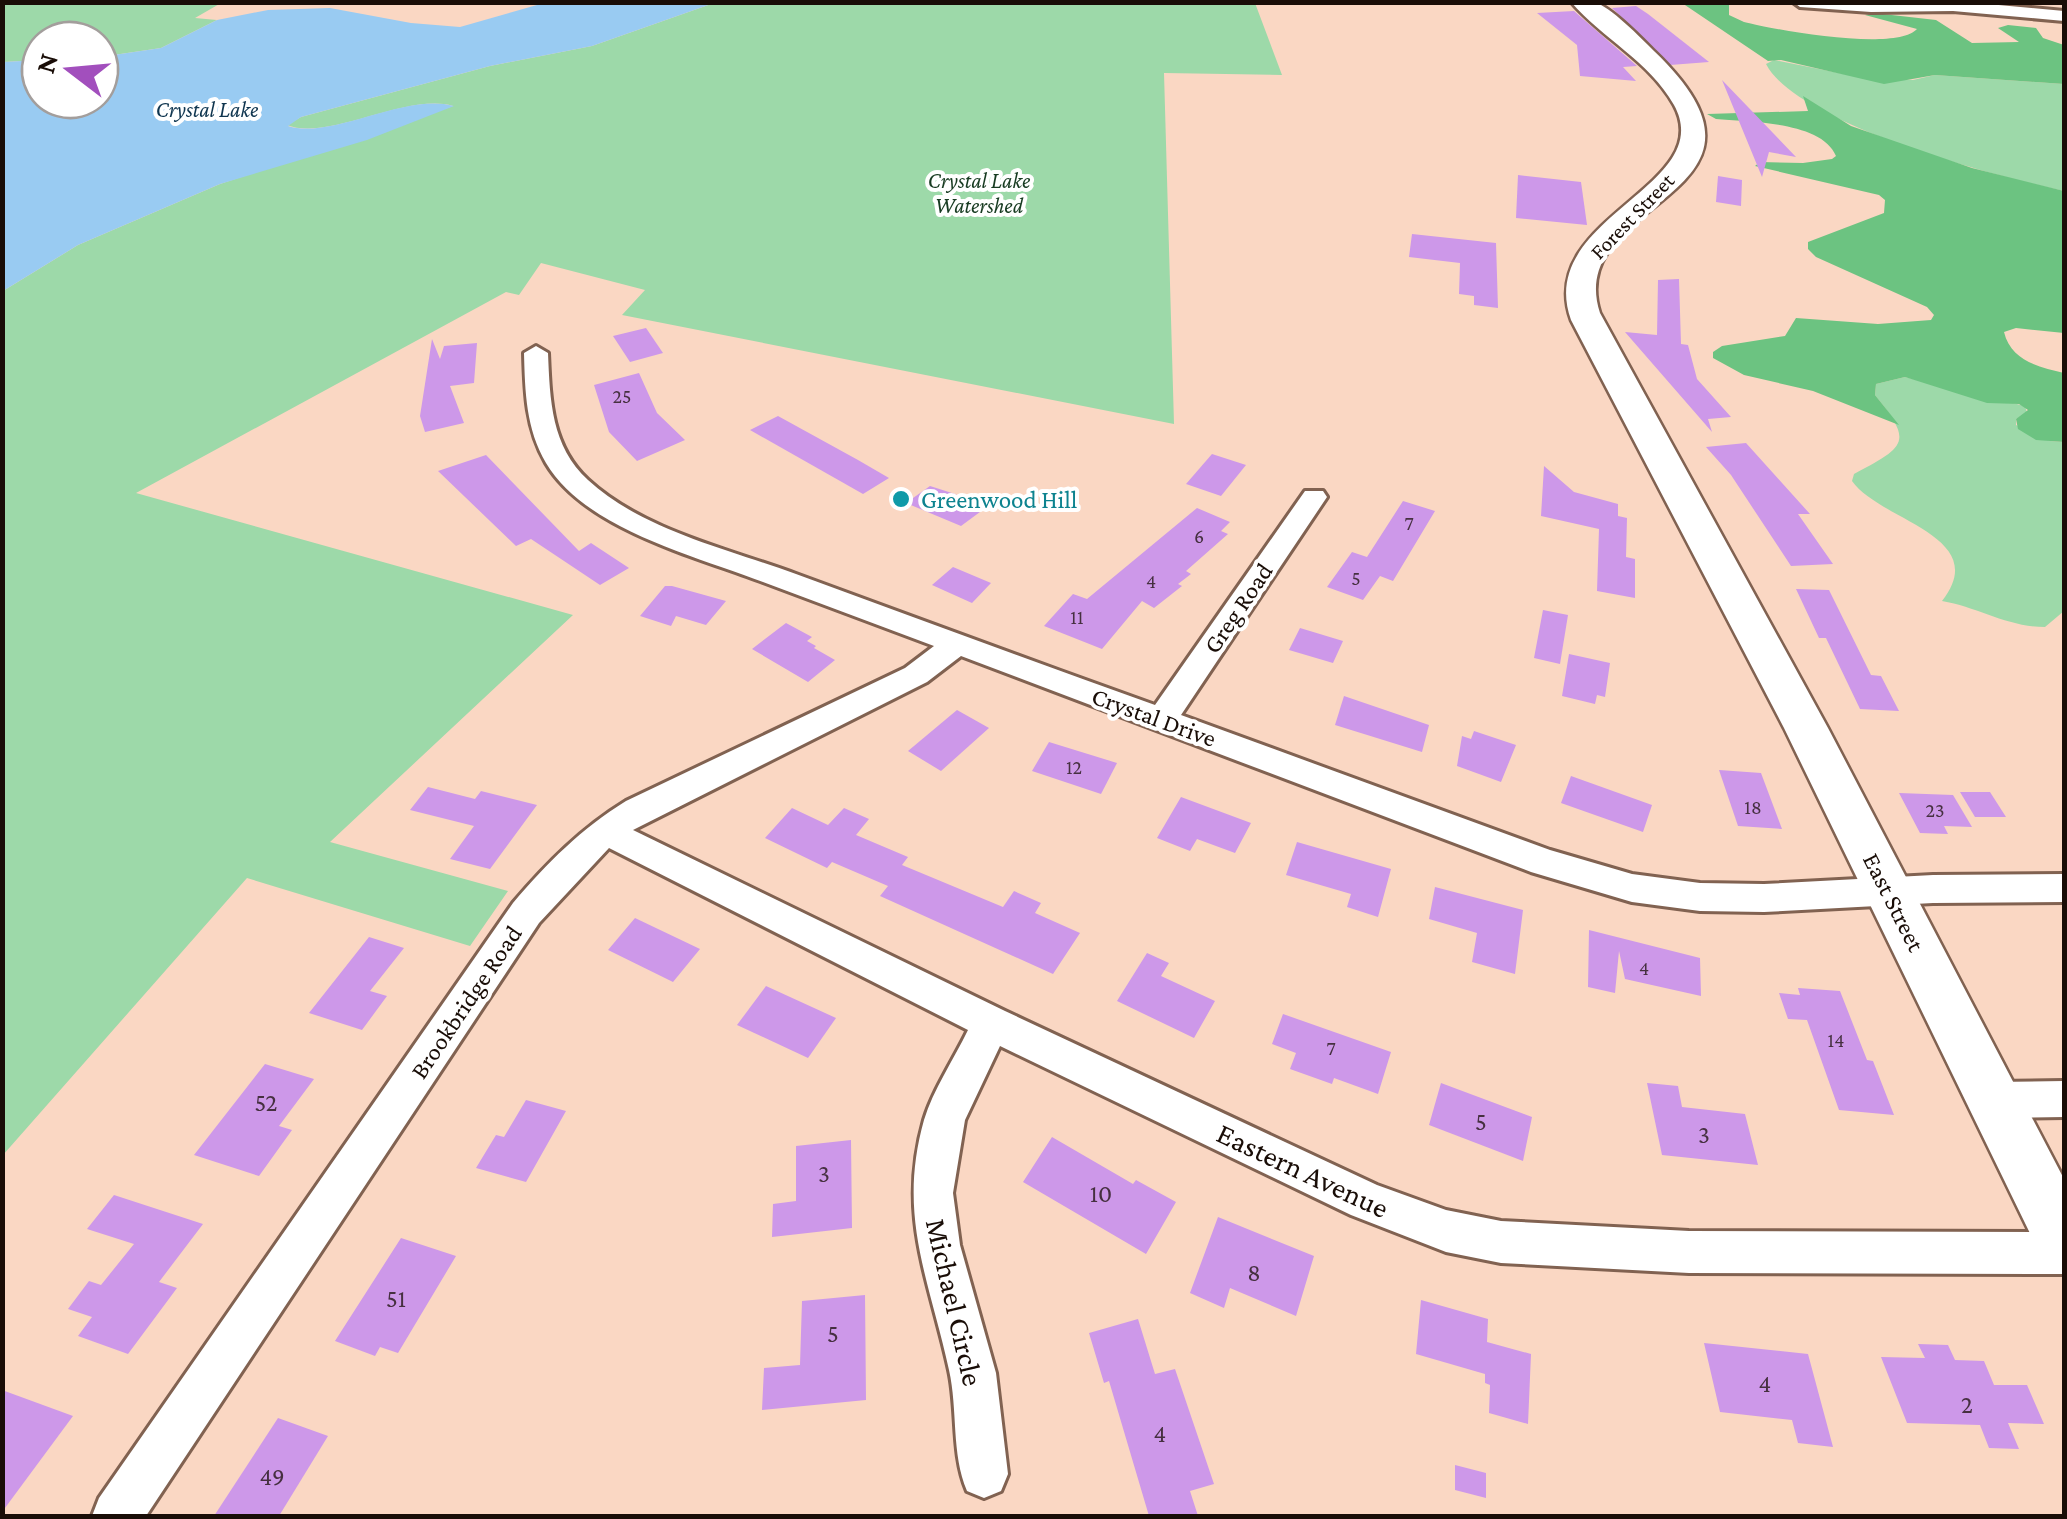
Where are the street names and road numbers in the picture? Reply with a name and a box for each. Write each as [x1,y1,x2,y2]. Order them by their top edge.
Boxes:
street label: Forest Street [1585,167,1680,264]
street label: Greg Road [1198,558,1279,659]
street label: Crystal Drive [1088,682,1220,753]
street label: East Street [1858,848,1931,956]
street label: Brookbridge Road [405,921,528,1084]
street label: Eastern Avenue [1212,1116,1394,1224]
street label: Michael Circle [920,1215,990,1389]

